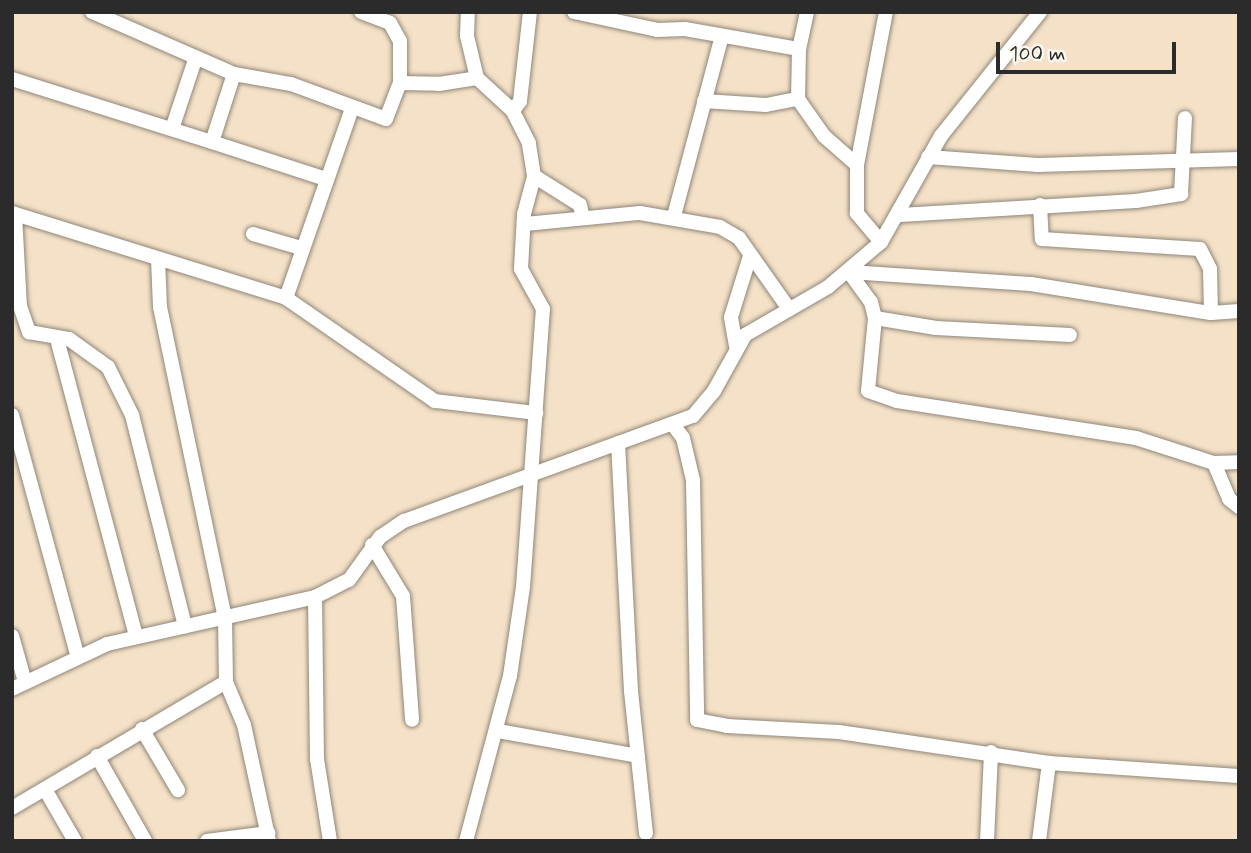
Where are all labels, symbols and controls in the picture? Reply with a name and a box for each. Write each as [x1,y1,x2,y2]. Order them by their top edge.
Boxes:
scale bar [999,28,1179,72]
text: 100 m [1009,40,1065,68]

